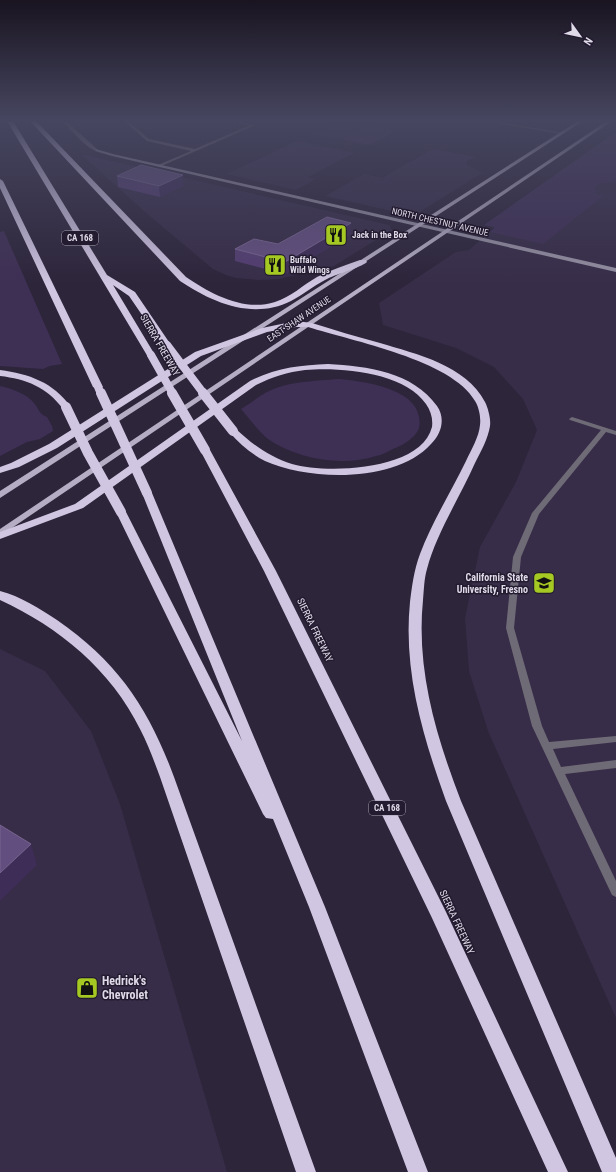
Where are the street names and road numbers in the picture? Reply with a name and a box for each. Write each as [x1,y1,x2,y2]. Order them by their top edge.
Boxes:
street label: NORTH CHESTNUT AVENUE [391,206,490,238]
road number: CA 168 [62,231,98,245]
street label: EAST SHAW AVENUE [265,294,333,344]
street label: SIERRA FREEWAY [138,312,182,378]
street label: SIERRA FREEWAY [295,596,335,664]
road number: CA 168 [369,801,405,815]
street label: SIERRA FREEWAY [437,888,477,956]

